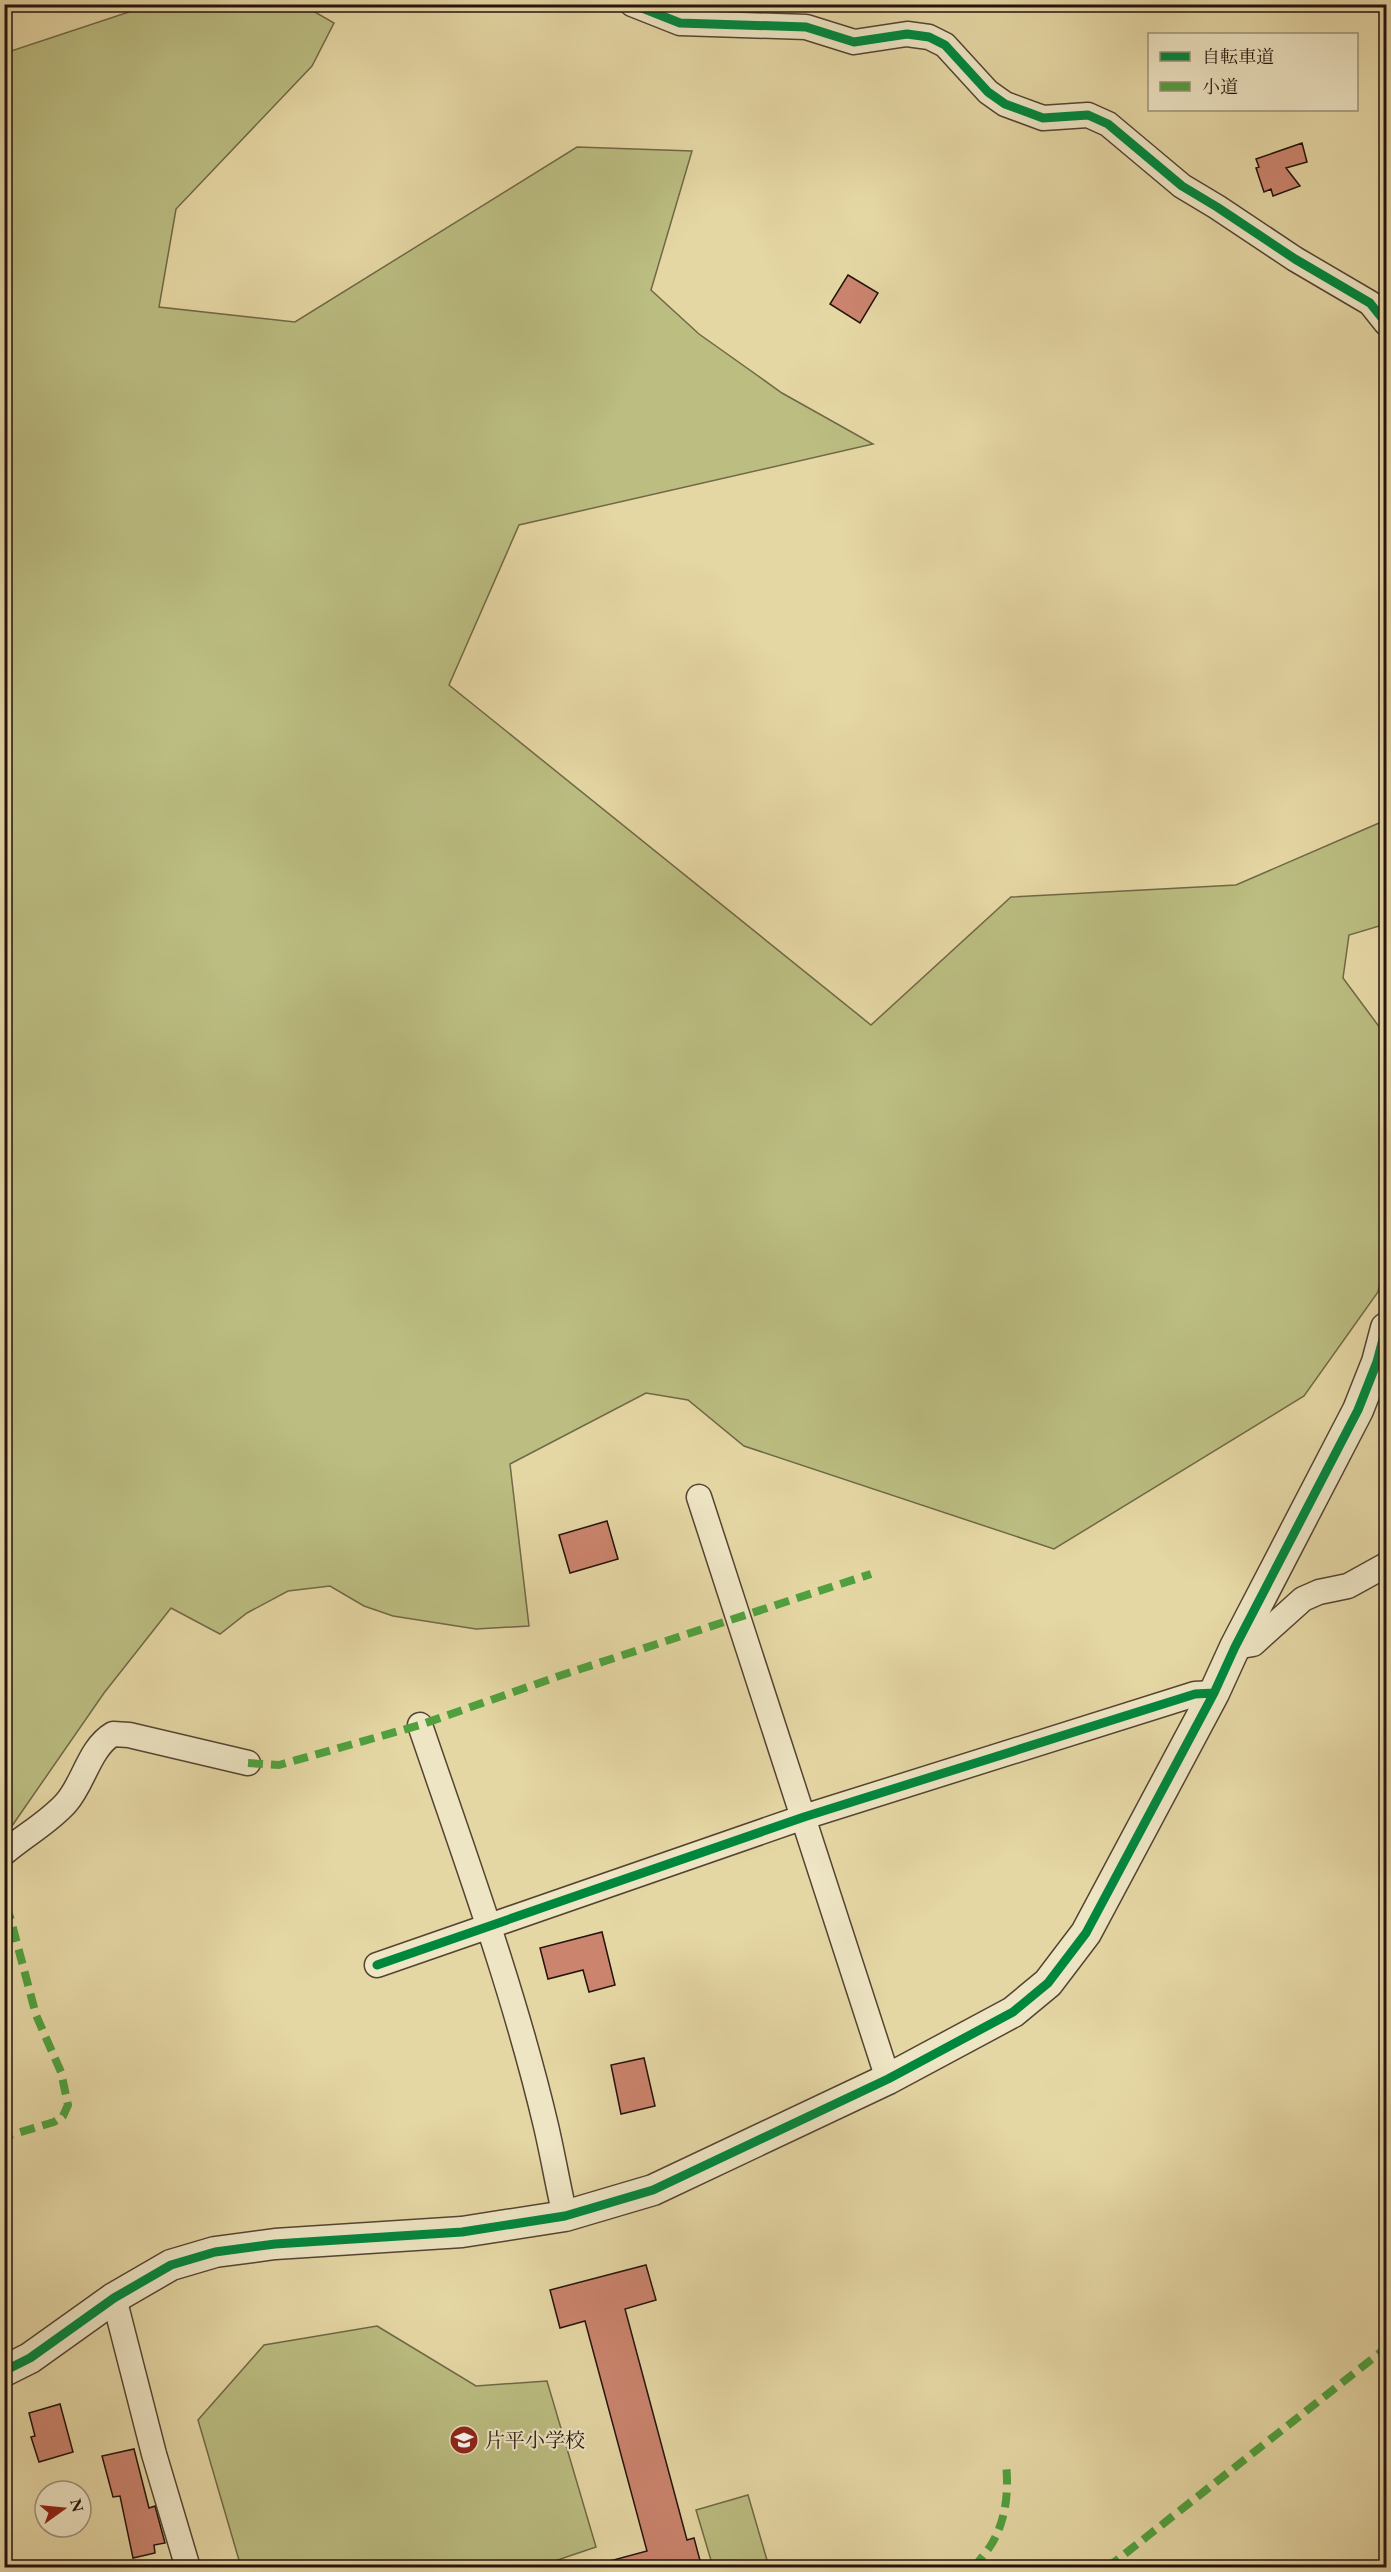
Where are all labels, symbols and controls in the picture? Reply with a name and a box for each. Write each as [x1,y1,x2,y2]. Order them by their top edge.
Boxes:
legend [1148,33,1358,111]
text: 自転車道 [1202,45,1274,68]
text: 小道 [1202,75,1238,98]
school or university icon: 片平小学校 [448,2424,480,2456]
place label: 片平小学校 [485,2427,585,2453]
north arrow [33,2479,93,2539]
text: N [65,2496,89,2514]

